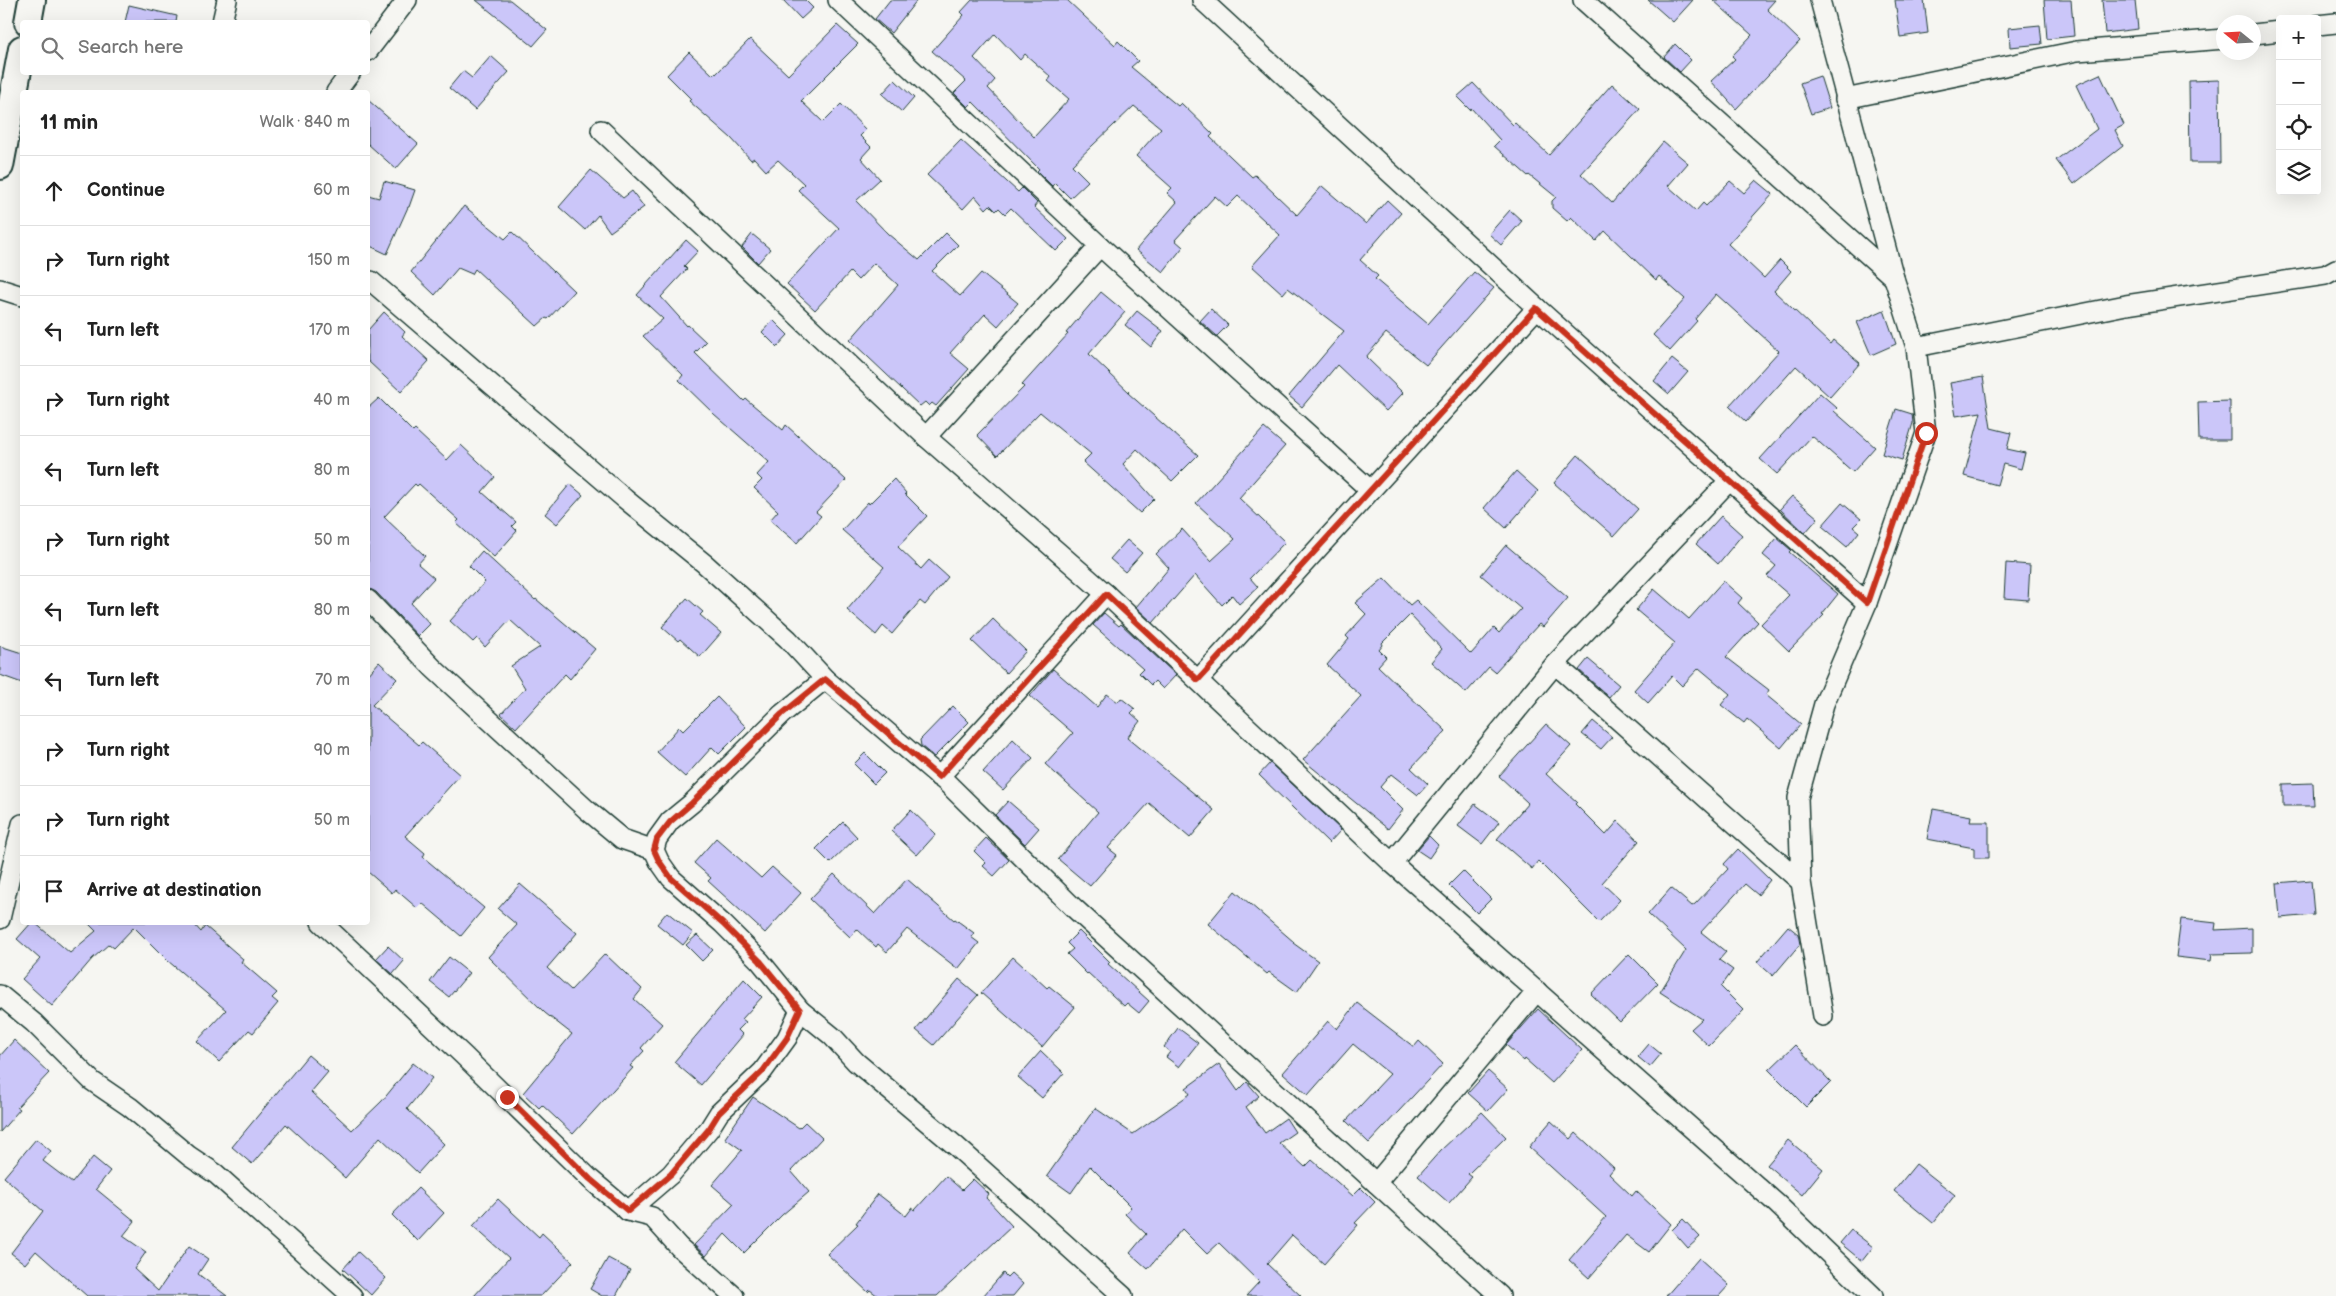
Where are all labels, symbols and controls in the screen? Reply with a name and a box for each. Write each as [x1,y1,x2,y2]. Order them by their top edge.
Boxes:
north arrow [2216,15,2261,60]
map controls [2276,15,2321,195]
button: + [2276,15,2321,60]
search box [20,20,370,75]
icon: search [38,34,66,62]
text: Search here [78,36,183,59]
button: − [2276,60,2321,105]
button: locate [2276,105,2321,150]
text: 11 min [40,110,98,135]
text: Walk · 840 m [259,113,350,132]
button: layers [2276,150,2321,195]
icon: ahead [40,177,68,205]
text: Continue [87,179,165,202]
text: 60 m [313,181,350,200]
icon: right [40,247,68,275]
text: Turn right [87,249,170,272]
text: 150 m [308,251,350,270]
icon: left [40,317,68,345]
text: Turn left [87,319,159,342]
text: 170 m [309,321,350,340]
icon: right [40,387,68,415]
text: Turn right [87,389,170,412]
text: 40 m [313,391,350,410]
route start [1915,422,1938,445]
icon: left [40,457,68,485]
text: Turn left [87,459,159,482]
text: 80 m [314,461,350,480]
icon: right [40,527,68,555]
text: Turn right [87,529,170,552]
text: 50 m [314,531,350,550]
icon: left [40,597,68,625]
text: Turn left [87,599,159,622]
text: 80 m [314,601,350,620]
icon: left [40,667,68,695]
text: Turn left [87,669,159,692]
text: 70 m [315,671,350,690]
icon: right [40,737,68,765]
text: Turn right [87,739,170,762]
text: 90 m [314,741,350,760]
icon: right [40,807,68,835]
text: Turn right [87,809,170,832]
text: 50 m [314,811,350,830]
icon: arrive [40,877,68,905]
text: Arrive at destination [87,879,262,902]
route end [496,1086,519,1109]

